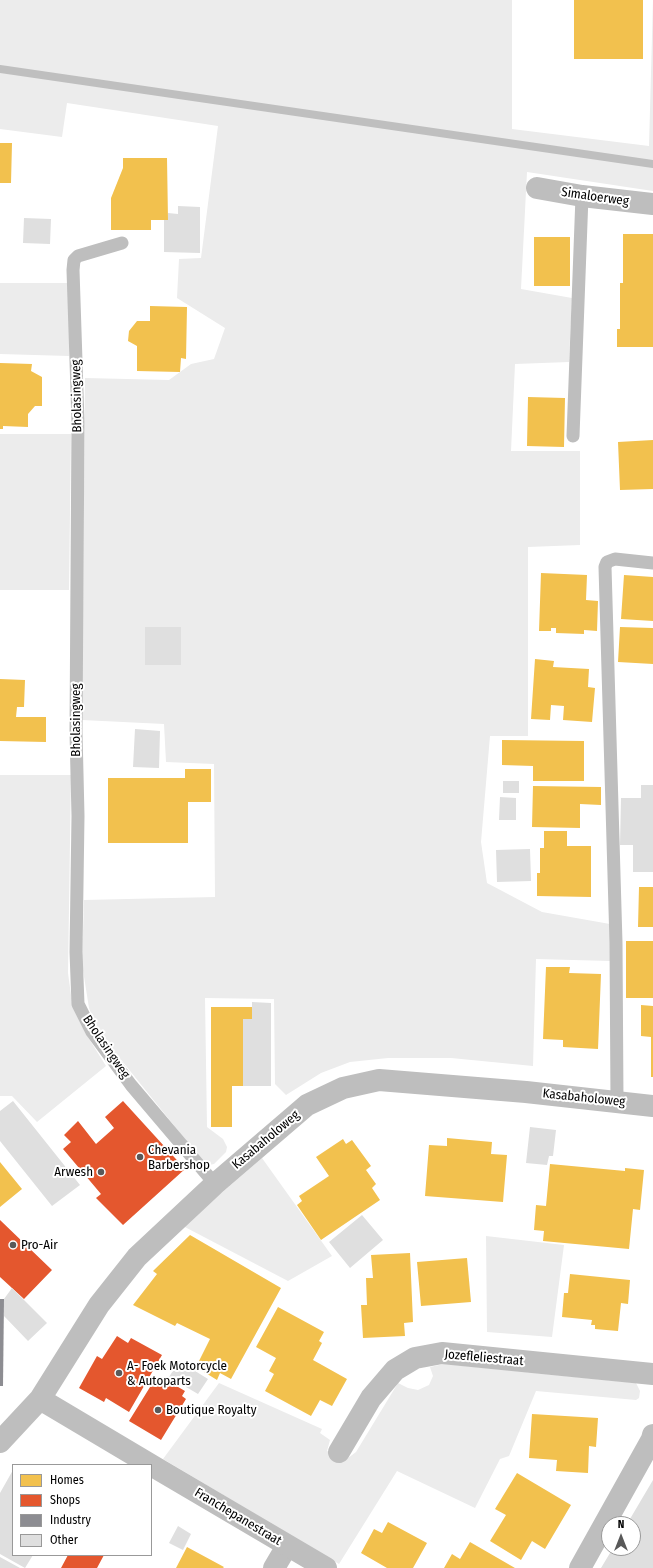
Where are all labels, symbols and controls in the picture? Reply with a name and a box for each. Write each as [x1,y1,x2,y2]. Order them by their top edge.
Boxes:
street label: Simaloerweg [560,185,630,209]
street label: Bholasingweg [69,359,85,433]
street label: Bholasingweg [68,683,84,757]
street label: Bholasingweg [79,1012,133,1082]
street label: Kasabaholoweg [542,1086,626,1110]
street label: Kasabaholoweg [229,1107,303,1173]
place label: Chevania Barbershop [148,1142,210,1173]
marker: Chevania Barbershop [135,1152,145,1162]
place label: Arwesh [54,1164,93,1180]
marker: Arwesh [96,1167,106,1177]
place label: Pro-Air [21,1237,58,1253]
marker: Pro-Air [8,1240,18,1250]
street label: Jozefleliestraat [444,1347,524,1369]
place label: A- Foek Motorcycle & Autoparts [127,1358,227,1389]
marker: A- Foek Motorcycle & Autoparts [114,1368,124,1378]
place label: Boutique Royalty [166,1402,256,1418]
marker: Boutique Royalty [153,1405,163,1415]
legend [12,1464,152,1556]
text: Homes [50,1473,84,1487]
street label: Franchepanestraat [192,1485,284,1549]
text: Shops [50,1493,80,1507]
text: Industry [50,1513,91,1527]
north arrow [601,1516,641,1556]
text: N [618,1518,624,1531]
text: Other [50,1533,78,1547]

